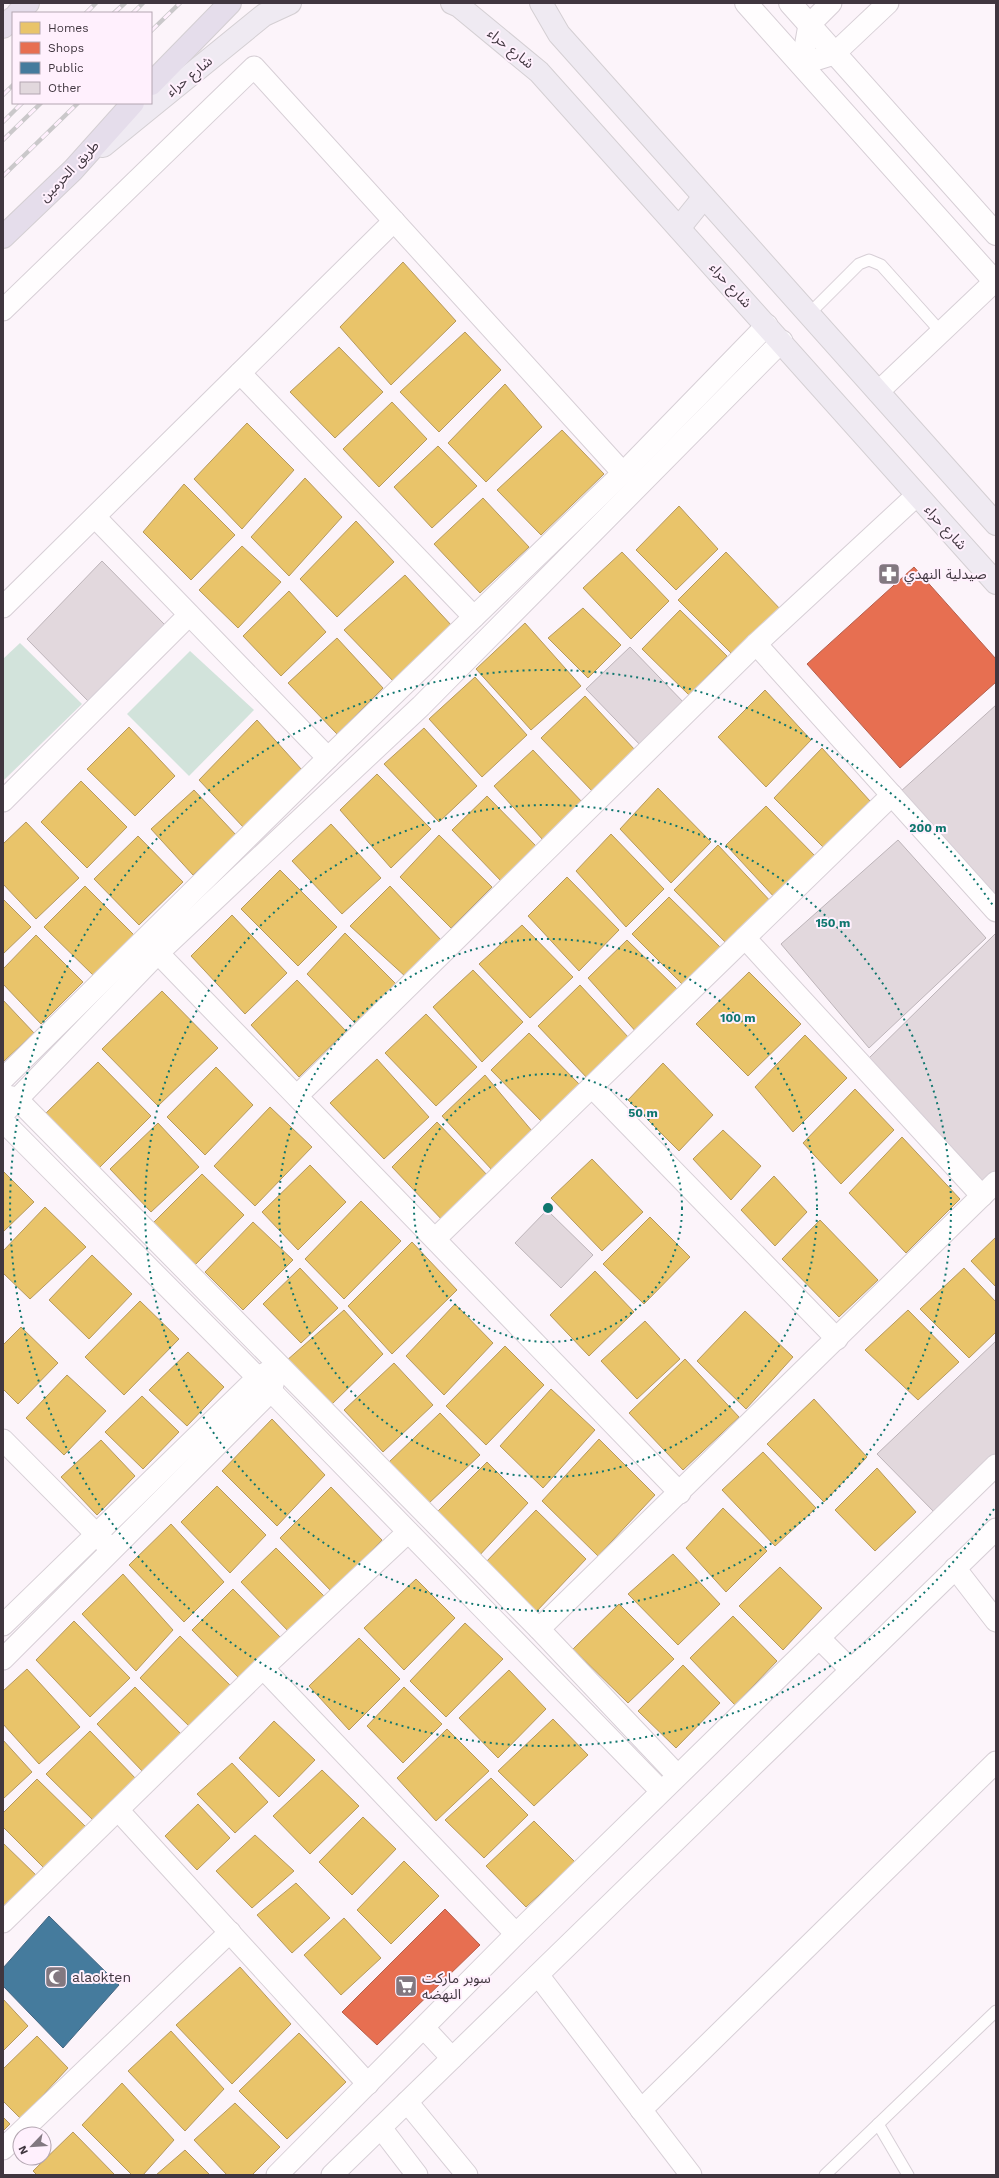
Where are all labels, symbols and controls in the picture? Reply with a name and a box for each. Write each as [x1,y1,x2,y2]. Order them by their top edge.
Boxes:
legend [12,12,152,104]
text: Homes [48,21,89,35]
street label: شارع حراء [483,25,537,74]
text: Shops [48,41,84,55]
street label: شارع حراء [163,53,217,102]
text: Public [48,61,84,75]
text: Other [48,81,81,95]
street label: طريق الحرمين [36,137,103,206]
street label: شارع حراء [705,259,755,313]
street label: شارع حراء [920,501,970,555]
pharmacy icon: صيدلية النهدي [876,561,902,587]
place label: صيدلية النهدي [904,566,987,585]
text: 200 m [909,821,947,835]
text: 150 m [816,916,850,930]
text: 100 m [720,1011,756,1025]
text: 50 m [628,1106,658,1120]
centre of rings [541,1201,555,1215]
mosque icon: alaokten [43,1964,69,1990]
place label: alaokten [72,1969,131,1985]
place label: سوبر ماركت النهضه [422,1970,491,2003]
supermarket icon: سوبر ماركت النهضه [393,1973,419,1999]
north arrow [12,2126,52,2166]
text: N [16,2144,31,2156]

